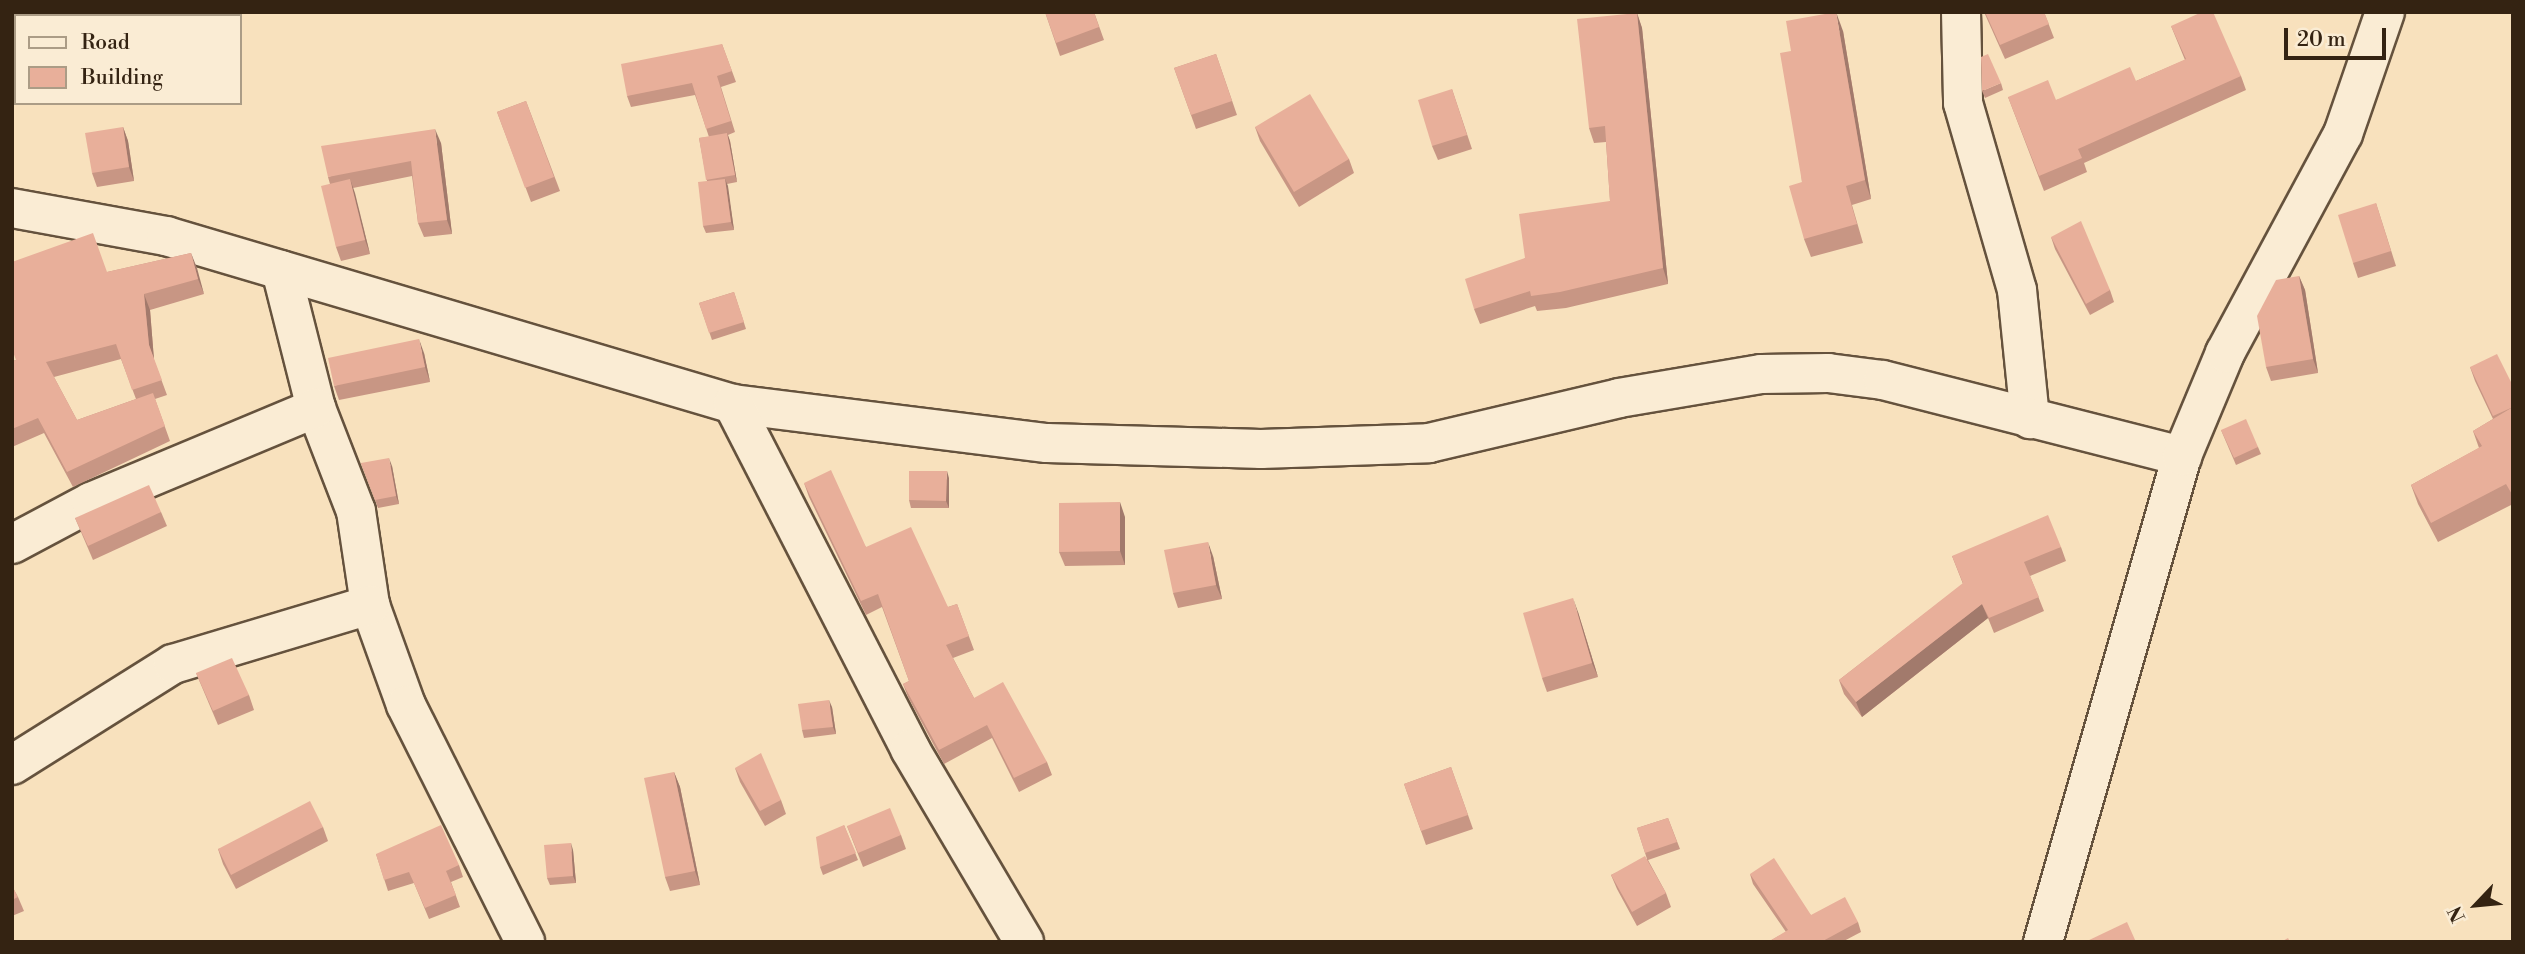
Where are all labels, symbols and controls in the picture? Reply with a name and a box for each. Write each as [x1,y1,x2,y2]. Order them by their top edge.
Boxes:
legend [14,14,242,105]
scale bar [2287,14,2388,58]
text: 20 m [2297,27,2346,53]
text: Road [81,30,130,56]
text: Building [81,65,163,91]
north arrow [2441,870,2511,940]
text: N [2443,902,2471,926]

